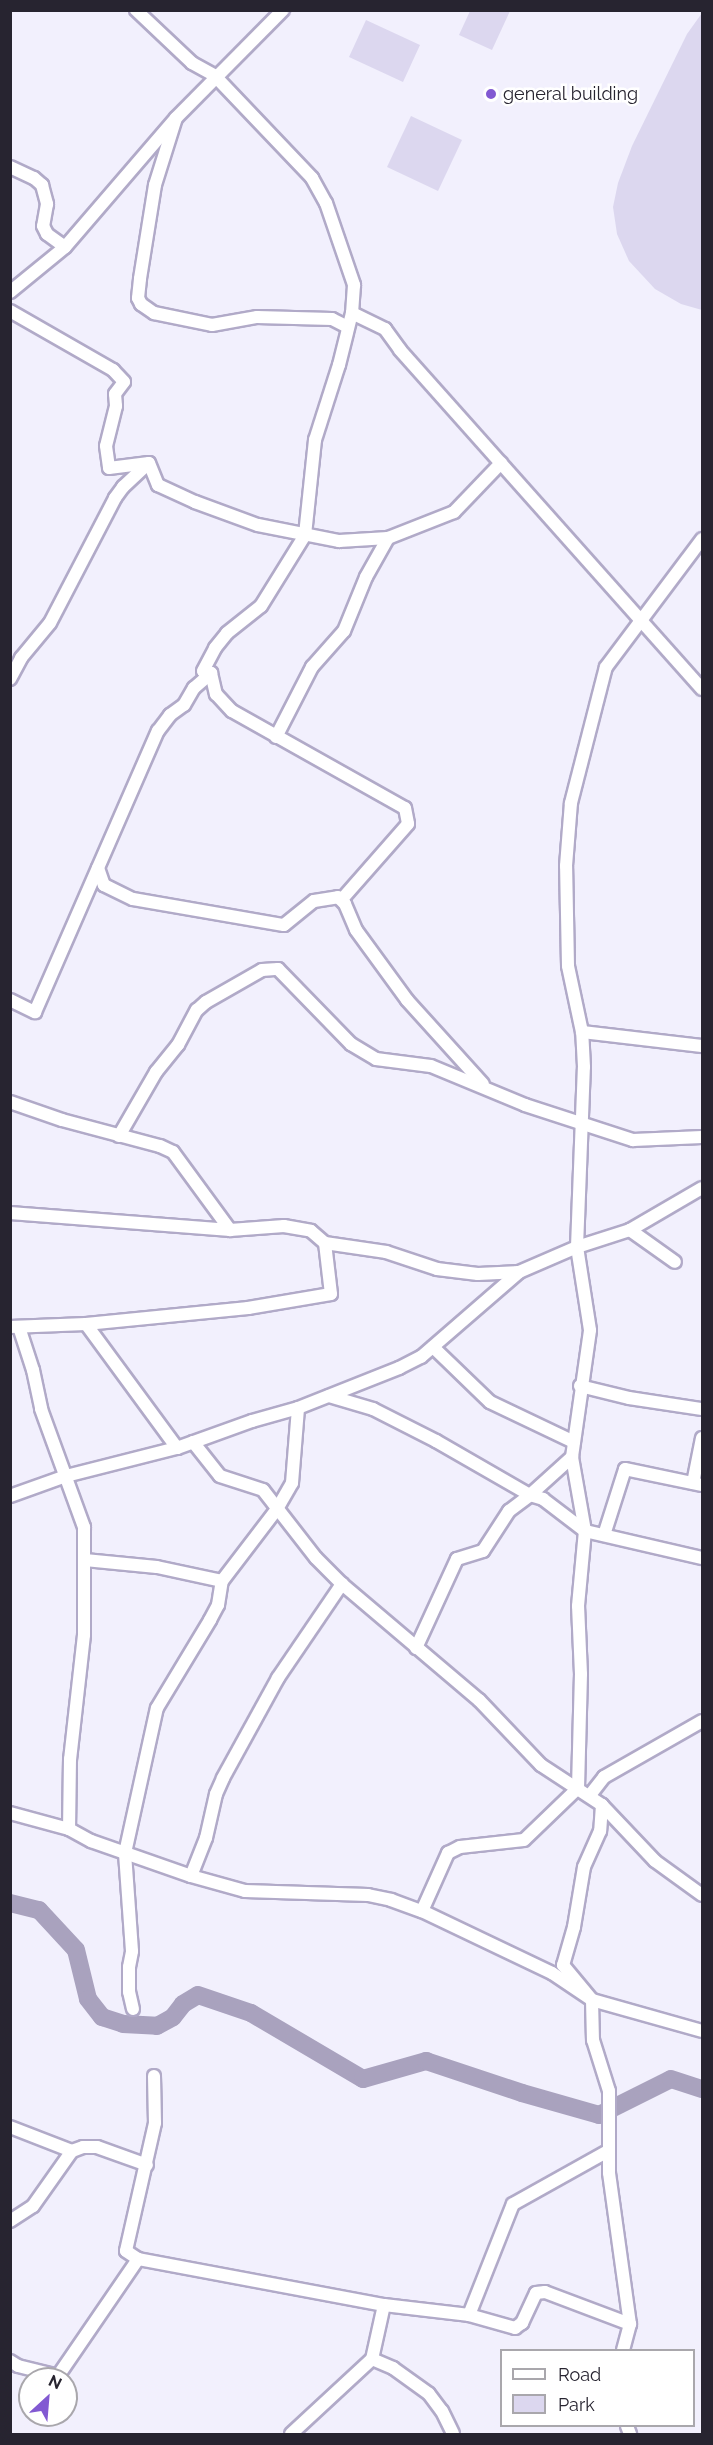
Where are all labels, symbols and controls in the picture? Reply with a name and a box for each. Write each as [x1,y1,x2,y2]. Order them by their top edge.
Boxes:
place label: general building [503,83,639,105]
marker: general building [484,87,498,101]
legend [500,2349,695,2427]
text: Road [558,2364,601,2385]
north arrow [18,2367,78,2427]
text: N [46,2371,65,2393]
text: Park [558,2394,595,2415]

